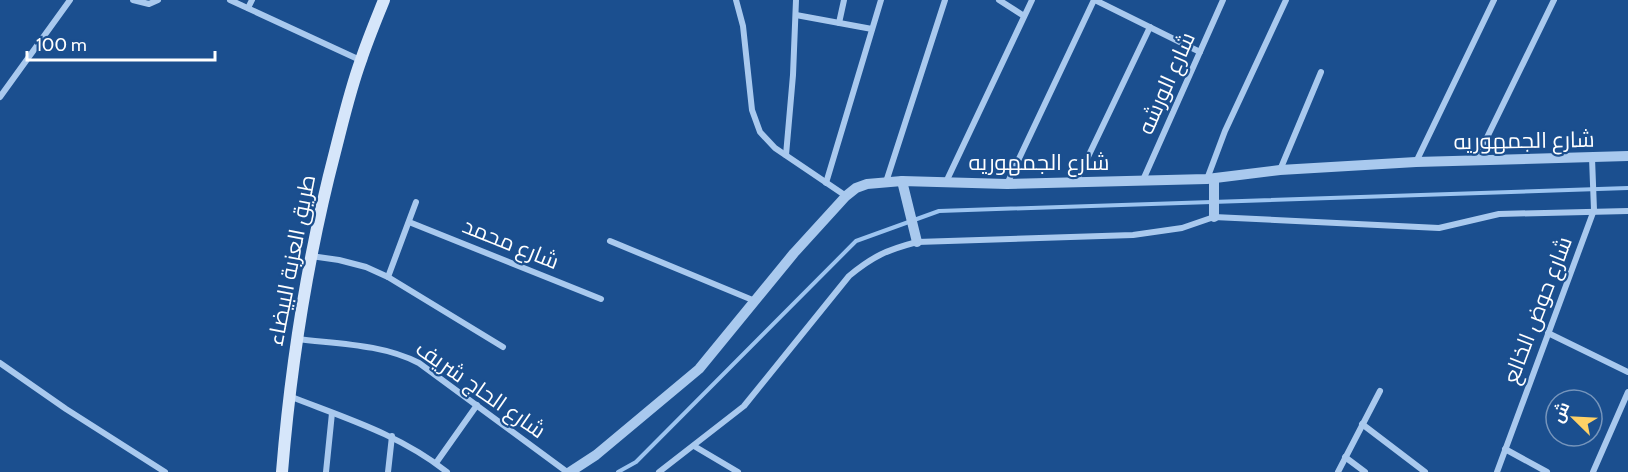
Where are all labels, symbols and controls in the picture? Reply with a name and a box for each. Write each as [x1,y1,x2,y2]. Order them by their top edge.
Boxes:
scale bar [27,24,214,62]
street label: شارع الورشه [1132,28,1202,139]
text: 100 m [36,34,87,56]
street label: شارع الجمهوريه [1453,126,1595,156]
street label: شارع الجمهوريه [968,149,1110,177]
street label: طريق العزبة البيضاء [262,172,321,348]
street label: شارع محمد [458,212,563,276]
street label: شارع حوض الخالع [1497,233,1579,388]
street label: شارع الحاج شريف [410,335,551,445]
north arrow [1544,388,1604,448]
text: ش [1548,399,1574,425]

